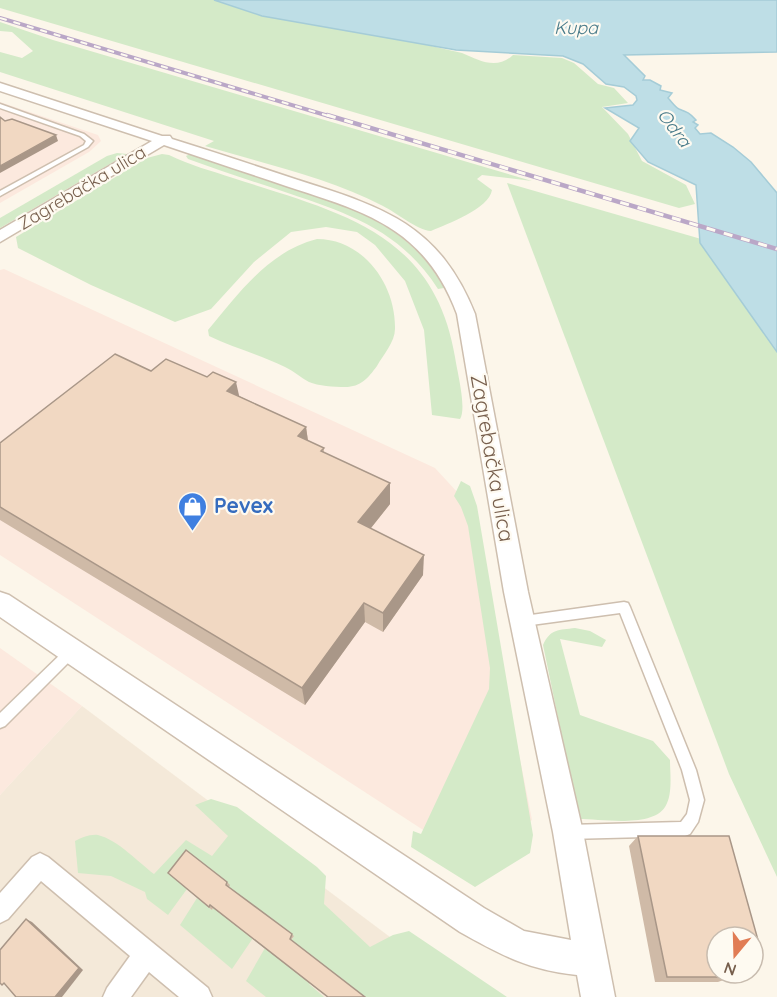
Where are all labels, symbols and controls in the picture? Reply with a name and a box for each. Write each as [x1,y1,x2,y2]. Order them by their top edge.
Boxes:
water label: Kupa [554,16,599,39]
water label: Odra [652,104,697,152]
street label: Zagrebačka ulica [13,140,150,235]
street label: Zagrebačka ulica [465,372,521,544]
shop icon: Pevex [177,490,209,532]
place label: Pevex [214,492,273,518]
north arrow [705,925,765,985]
text: N [721,958,739,981]

